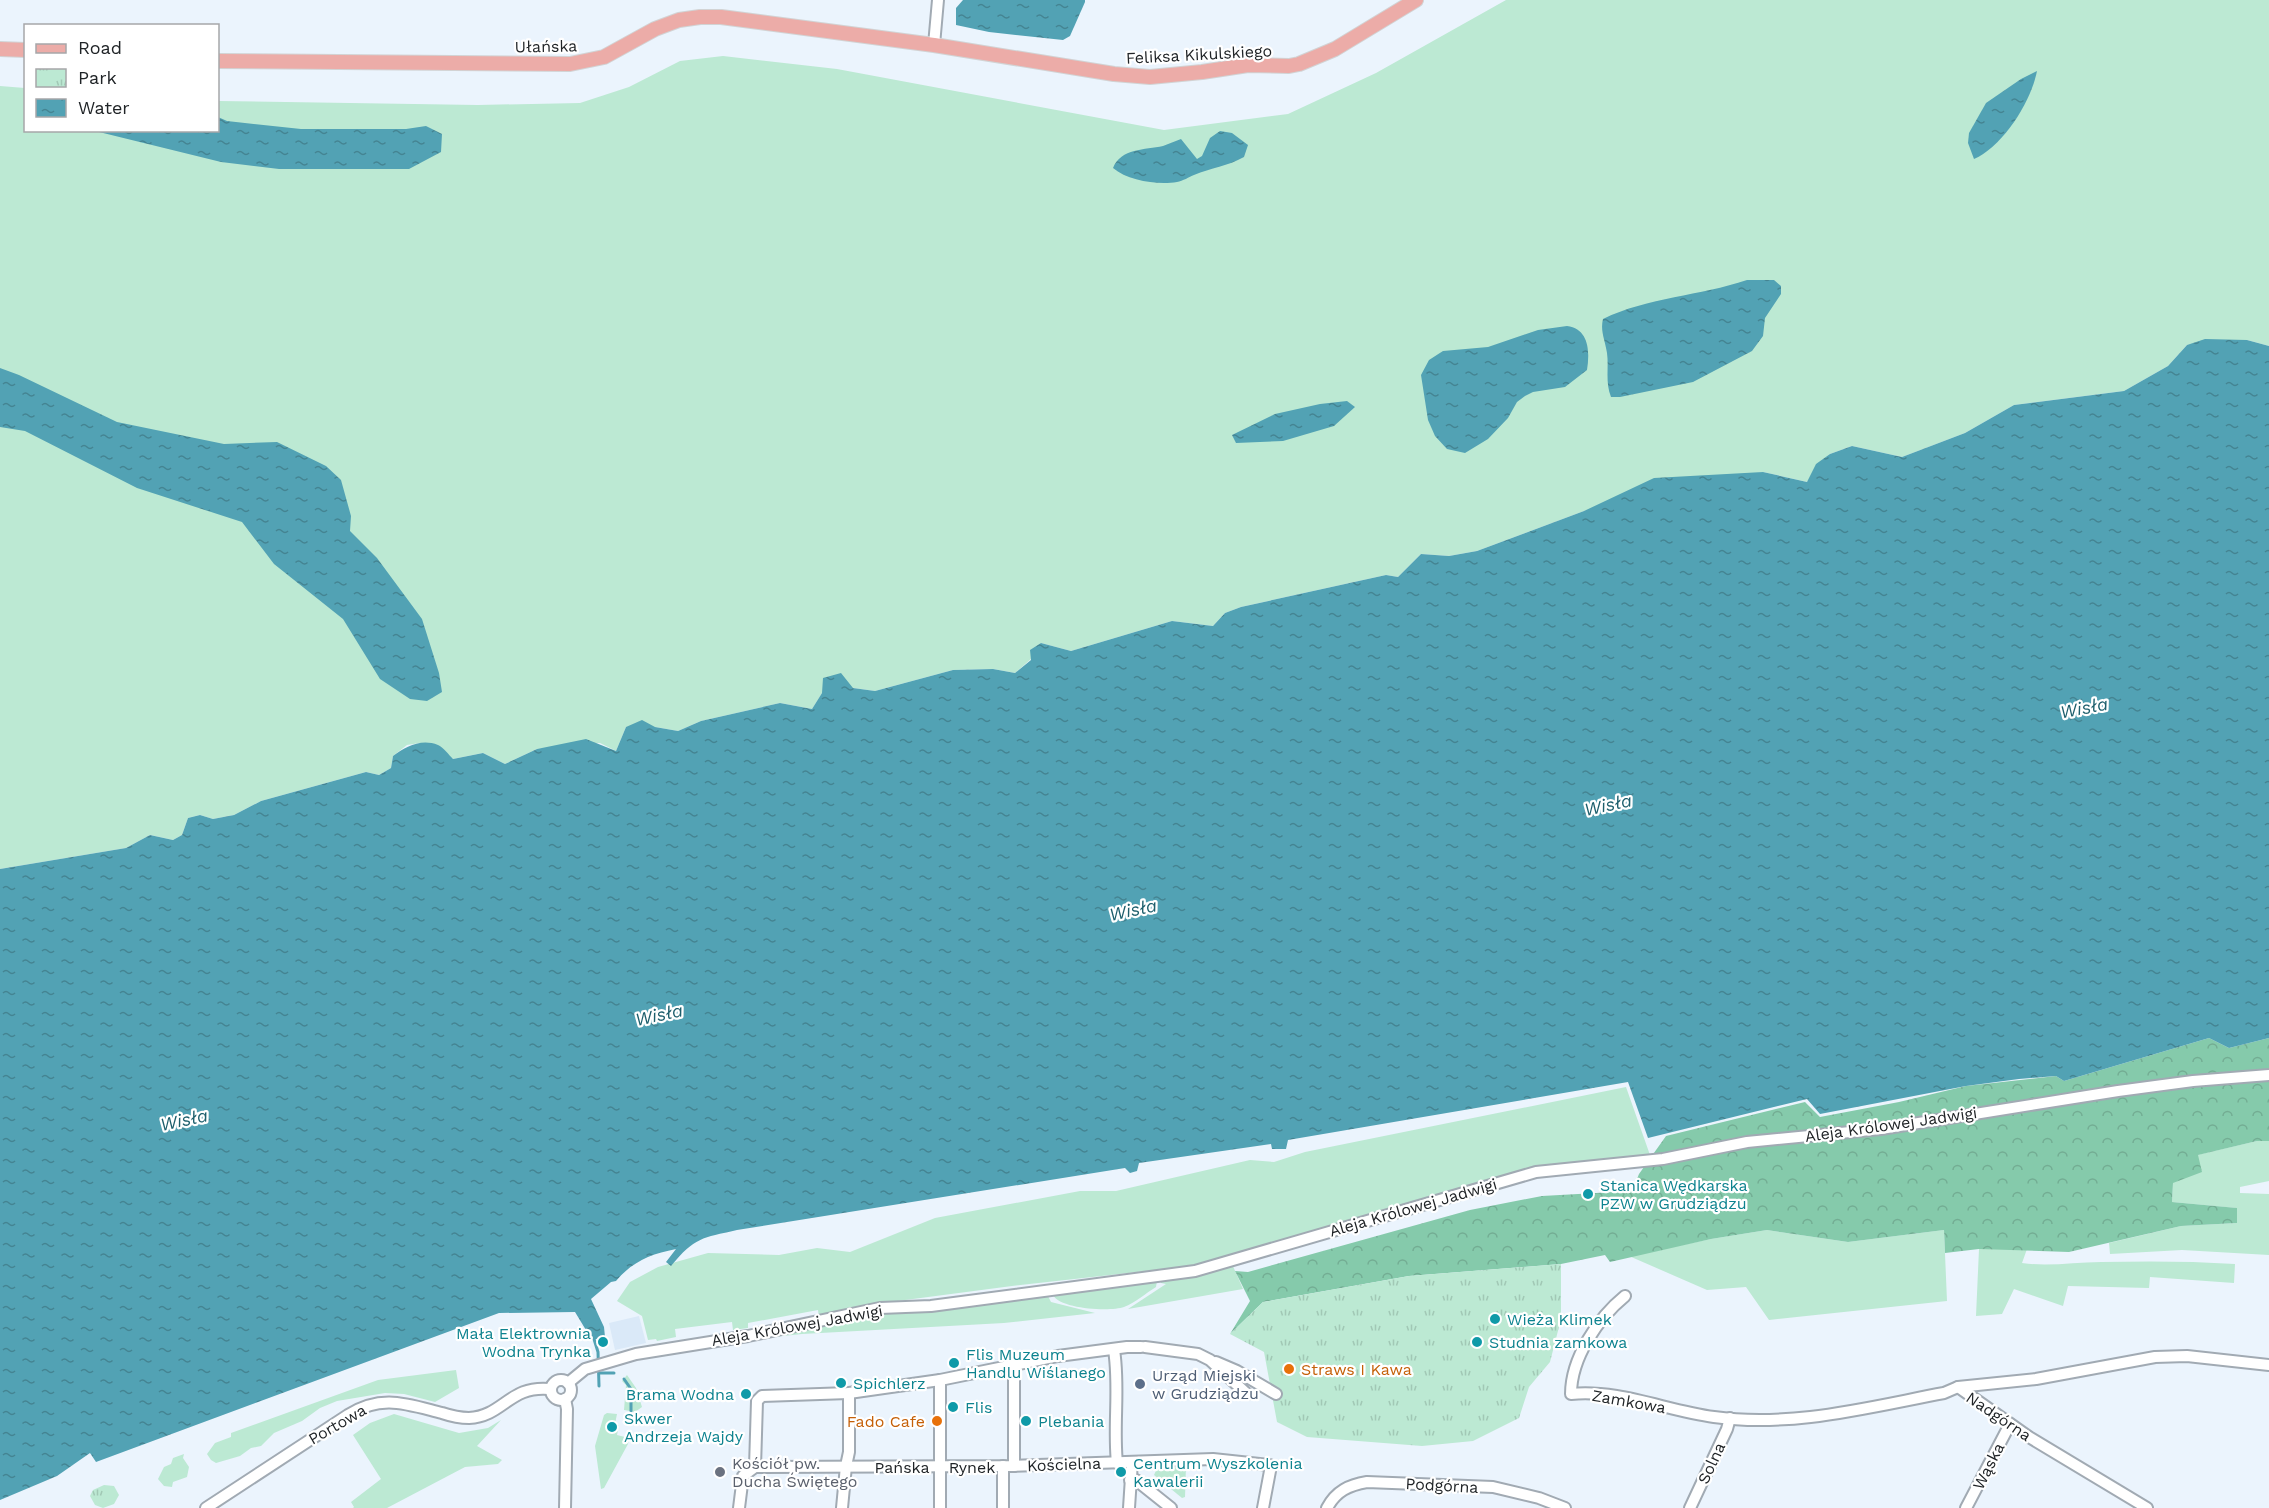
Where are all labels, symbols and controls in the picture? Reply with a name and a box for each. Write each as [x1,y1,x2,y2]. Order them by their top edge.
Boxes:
legend [24,24,219,132]
street label: Ułańska [515,36,577,57]
text: Road [78,37,122,58]
street label: Feliksa Kikulskiego [1125,41,1273,68]
text: Park [78,67,117,88]
text: Water [78,97,130,118]
water label: Wisła [2058,693,2110,722]
water label: Wisła [1582,789,1634,820]
water label: Wisła [1107,894,1159,925]
water label: Wisła [633,999,685,1030]
street label: Aleja Królowej Jadwigi [1804,1103,1978,1146]
water label: Wisła [158,1104,210,1135]
street label: Aleja Królowej Jadwigi [1327,1174,1499,1241]
place label: Stanica Wędkarska PZW w Grudziądzu [1600,1176,1748,1213]
marker: Stanica Wędkarska PZW w Grudziądzu [1581,1187,1595,1201]
street label: Aleja Królowej Jadwigi [710,1301,884,1350]
place label: Wieża Klimek [1507,1310,1612,1329]
marker: Wieża Klimek [1488,1312,1502,1326]
place label: Mała Elektrownia Wodna Trynka [456,1324,591,1361]
place label: Studnia zamkowa [1489,1333,1627,1352]
marker: Mała Elektrownia Wodna Trynka [596,1335,610,1349]
marker: Studnia zamkowa [1470,1335,1484,1349]
place label: Flis Muzeum Handlu Wiślanego [966,1345,1106,1382]
marker: Flis Muzeum Handlu Wiślanego [947,1356,961,1370]
place label: Straws I Kawa [1301,1360,1412,1379]
marker: Straws I Kawa [1282,1362,1296,1376]
place label: Urząd Miejski w Grudziądzu [1152,1366,1259,1403]
place label: Spichlerz [853,1374,926,1393]
marker: Spichlerz [834,1376,848,1390]
marker: Urząd Miejski w Grudziądzu [1133,1377,1147,1391]
place label: Brama Wodna [626,1385,734,1404]
street label: Zamkowa [1590,1386,1667,1417]
marker: Brama Wodna [739,1387,753,1401]
street label: Nadgórna [1963,1388,2035,1445]
place label: Flis [965,1398,992,1417]
street label: Portowa [305,1400,370,1449]
marker: Flis [946,1400,960,1414]
place label: Skwer Andrzeja Wajdy [624,1409,744,1446]
place label: Fado Cafe [847,1412,925,1431]
place label: Plebania [1038,1412,1104,1431]
marker: Fado Cafe [930,1414,944,1428]
marker: Plebania [1019,1414,1033,1428]
marker: Skwer Andrzeja Wajdy [605,1420,619,1434]
street label: Solna [1694,1439,1729,1487]
street label: Wąska [1969,1440,2008,1493]
place label: Kościół pw. Ducha Świętego [732,1454,857,1491]
street label: Kościelna [1027,1454,1101,1475]
place label: Centrum Wyszkolenia Kawalerii [1133,1454,1303,1491]
street label: Pańska [874,1458,930,1477]
street label: Rynek [949,1458,995,1477]
marker: Kościół pw. Ducha Świętego [713,1465,727,1479]
marker: Centrum Wyszkolenia Kawalerii [1114,1465,1128,1479]
street label: Podgórna [1405,1474,1479,1497]

